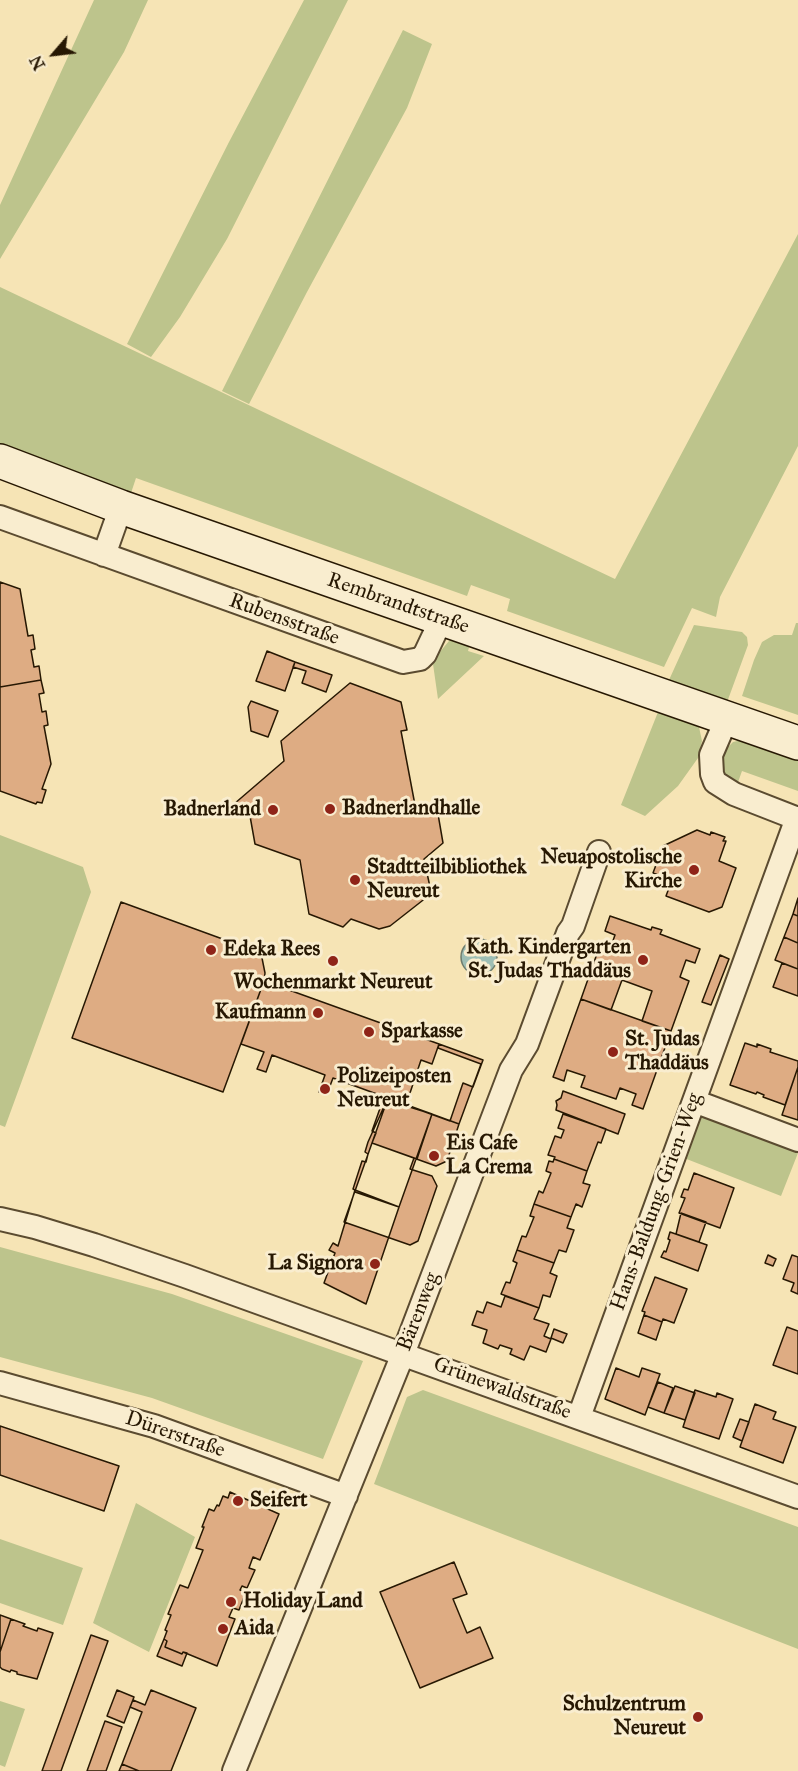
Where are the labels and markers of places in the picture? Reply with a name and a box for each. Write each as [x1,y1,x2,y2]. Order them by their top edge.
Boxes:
place label: Badnerlandhalle [342,796,480,822]
place label: Badnerland [163,797,261,823]
marker: Badnerlandhalle [323,802,337,816]
marker: Badnerland [266,803,280,817]
place label: Neuapostolische Kirche [540,845,682,895]
place label: Stadtteilbibliothek Neureut [367,855,526,905]
marker: Neuapostolische Kirche [687,863,701,877]
marker: Stadtteilbibliothek Neureut [348,873,362,887]
place label: Kath. Kindergarten St. Judas Thaddäus [466,935,631,985]
place label: Edeka Rees [223,937,320,963]
marker: Edeka Rees [204,943,218,957]
marker: Kath. Kindergarten St. Judas Thaddäus [636,953,650,967]
marker: Wochenmarkt Neureut [326,954,340,968]
place label: Wochenmarkt Neureut [234,970,432,996]
place label: Kaufmann [215,1000,306,1026]
marker: Kaufmann [311,1006,325,1020]
place label: Sparkasse [381,1019,463,1045]
marker: Sparkasse [362,1025,376,1039]
place label: St. Judas Thaddäus [625,1027,709,1077]
marker: St. Judas Thaddäus [606,1045,620,1059]
place label: Polizeiposten Neureut [337,1064,451,1114]
marker: Polizeiposten Neureut [318,1082,332,1096]
place label: Eis Cafe La Crema [446,1131,532,1181]
marker: Eis Cafe La Crema [427,1149,441,1163]
place label: La Signora [268,1251,363,1277]
marker: La Signora [368,1257,382,1271]
place label: Seifert [250,1488,308,1514]
marker: Seifert [231,1494,245,1508]
place label: Holiday Land [243,1589,363,1615]
marker: Holiday Land [224,1595,238,1609]
place label: Aida [235,1616,274,1642]
marker: Aida [216,1622,230,1636]
place label: Schulzentrum Neureut [563,1692,686,1742]
marker: Schulzentrum Neureut [691,1710,705,1724]

